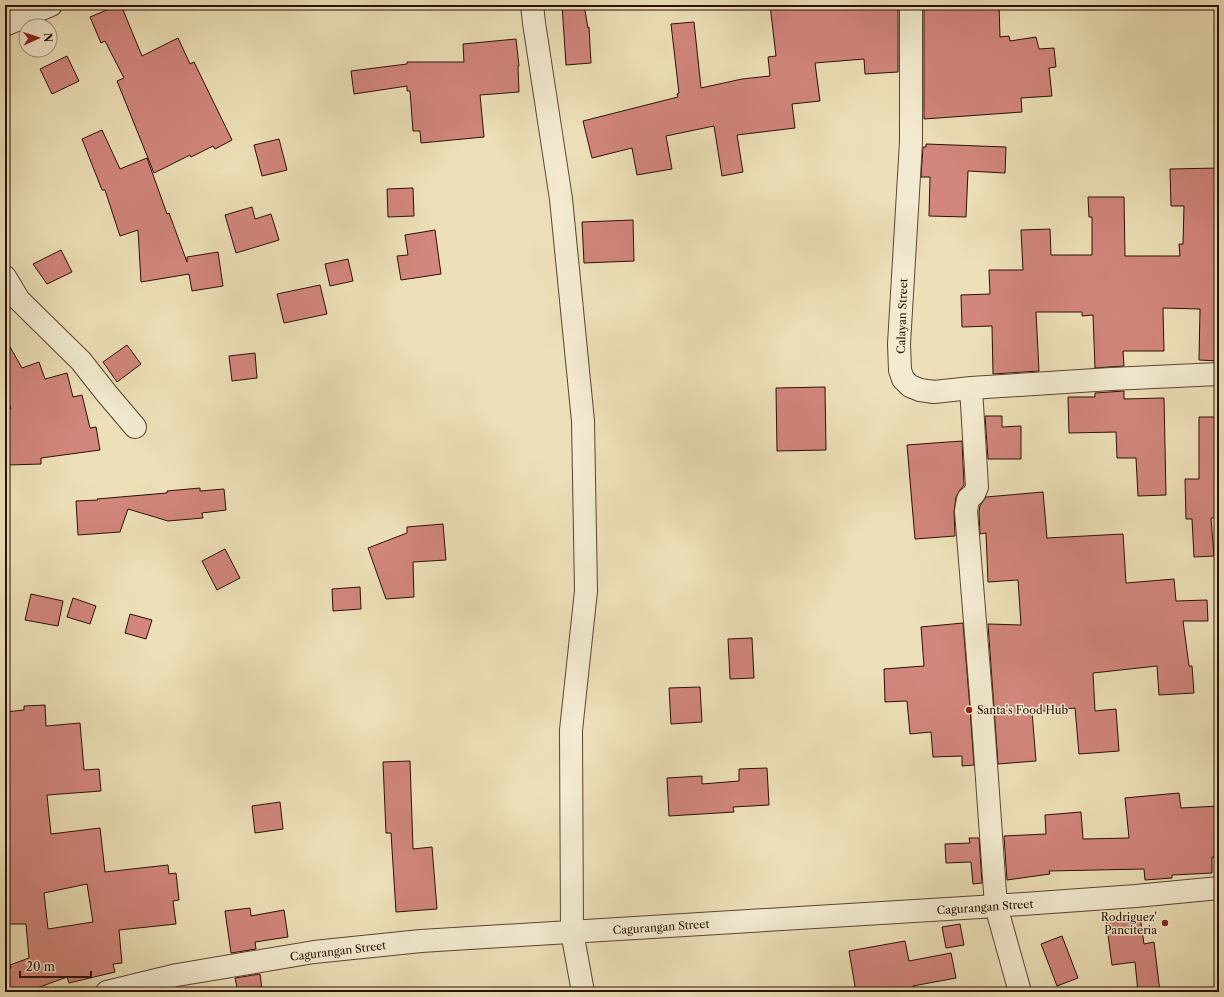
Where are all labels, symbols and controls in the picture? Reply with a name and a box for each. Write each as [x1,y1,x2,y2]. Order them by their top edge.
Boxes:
north arrow [18,18,58,58]
text: N [41,32,55,43]
street label: Calayan Street [894,278,910,354]
place label: Santa's Food Hub [977,703,1069,717]
marker: Santa's Food Hub [964,705,974,715]
street label: Cagurangan Street [936,897,1034,917]
place label: Rodriguez' Panciteria [1101,910,1157,937]
street label: Cagurangan Street [612,917,710,937]
marker: Rodriguez' Panciteria [1160,918,1170,928]
street label: Cagurangan Street [289,938,387,964]
scale bar [20,953,91,979]
text: 20 m [26,959,55,974]

